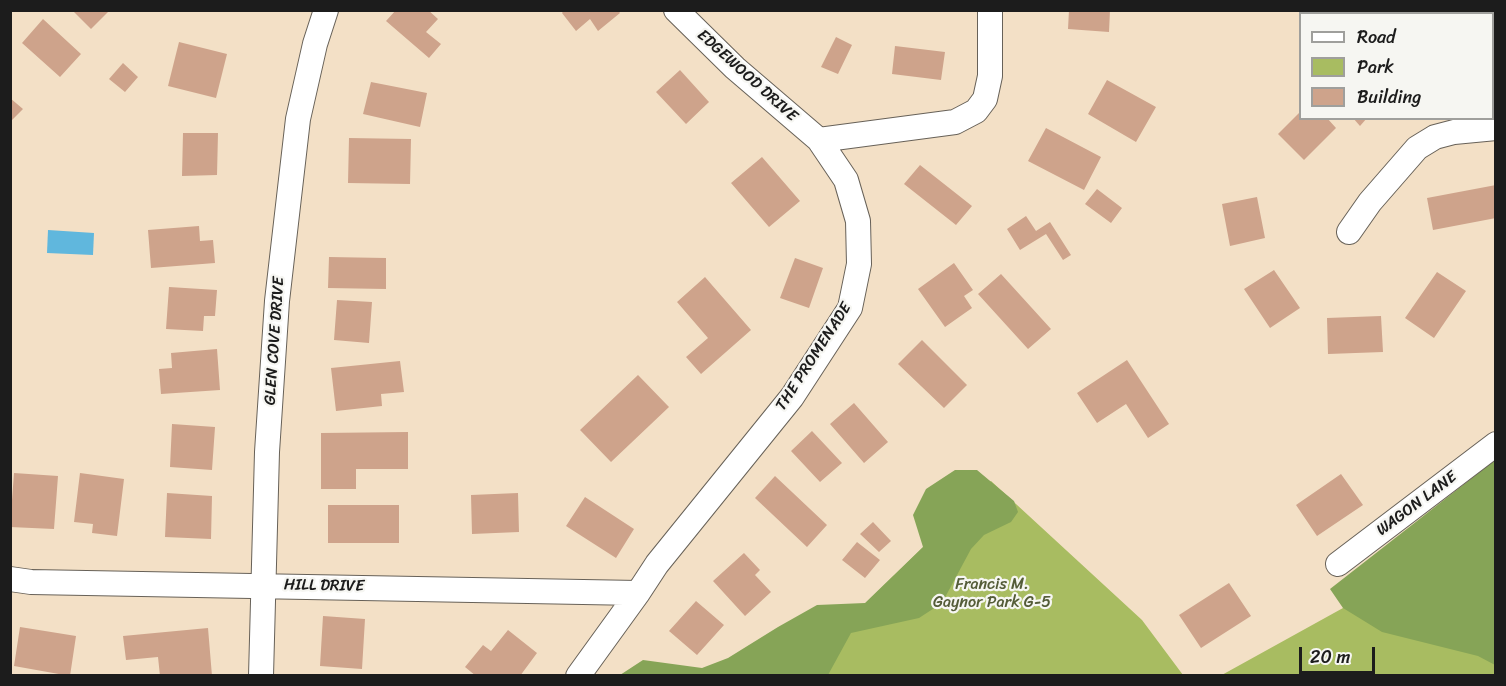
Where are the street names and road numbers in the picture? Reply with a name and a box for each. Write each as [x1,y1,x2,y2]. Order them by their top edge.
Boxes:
street label: EDGEWOOD DRIVE [693,26,801,126]
street label: GLEN COVE DRIVE [261,276,289,406]
street label: THE PROMENADE [772,299,856,415]
street label: WAGON LANE [1373,468,1461,540]
street label: HILL DRIVE [284,576,364,596]

